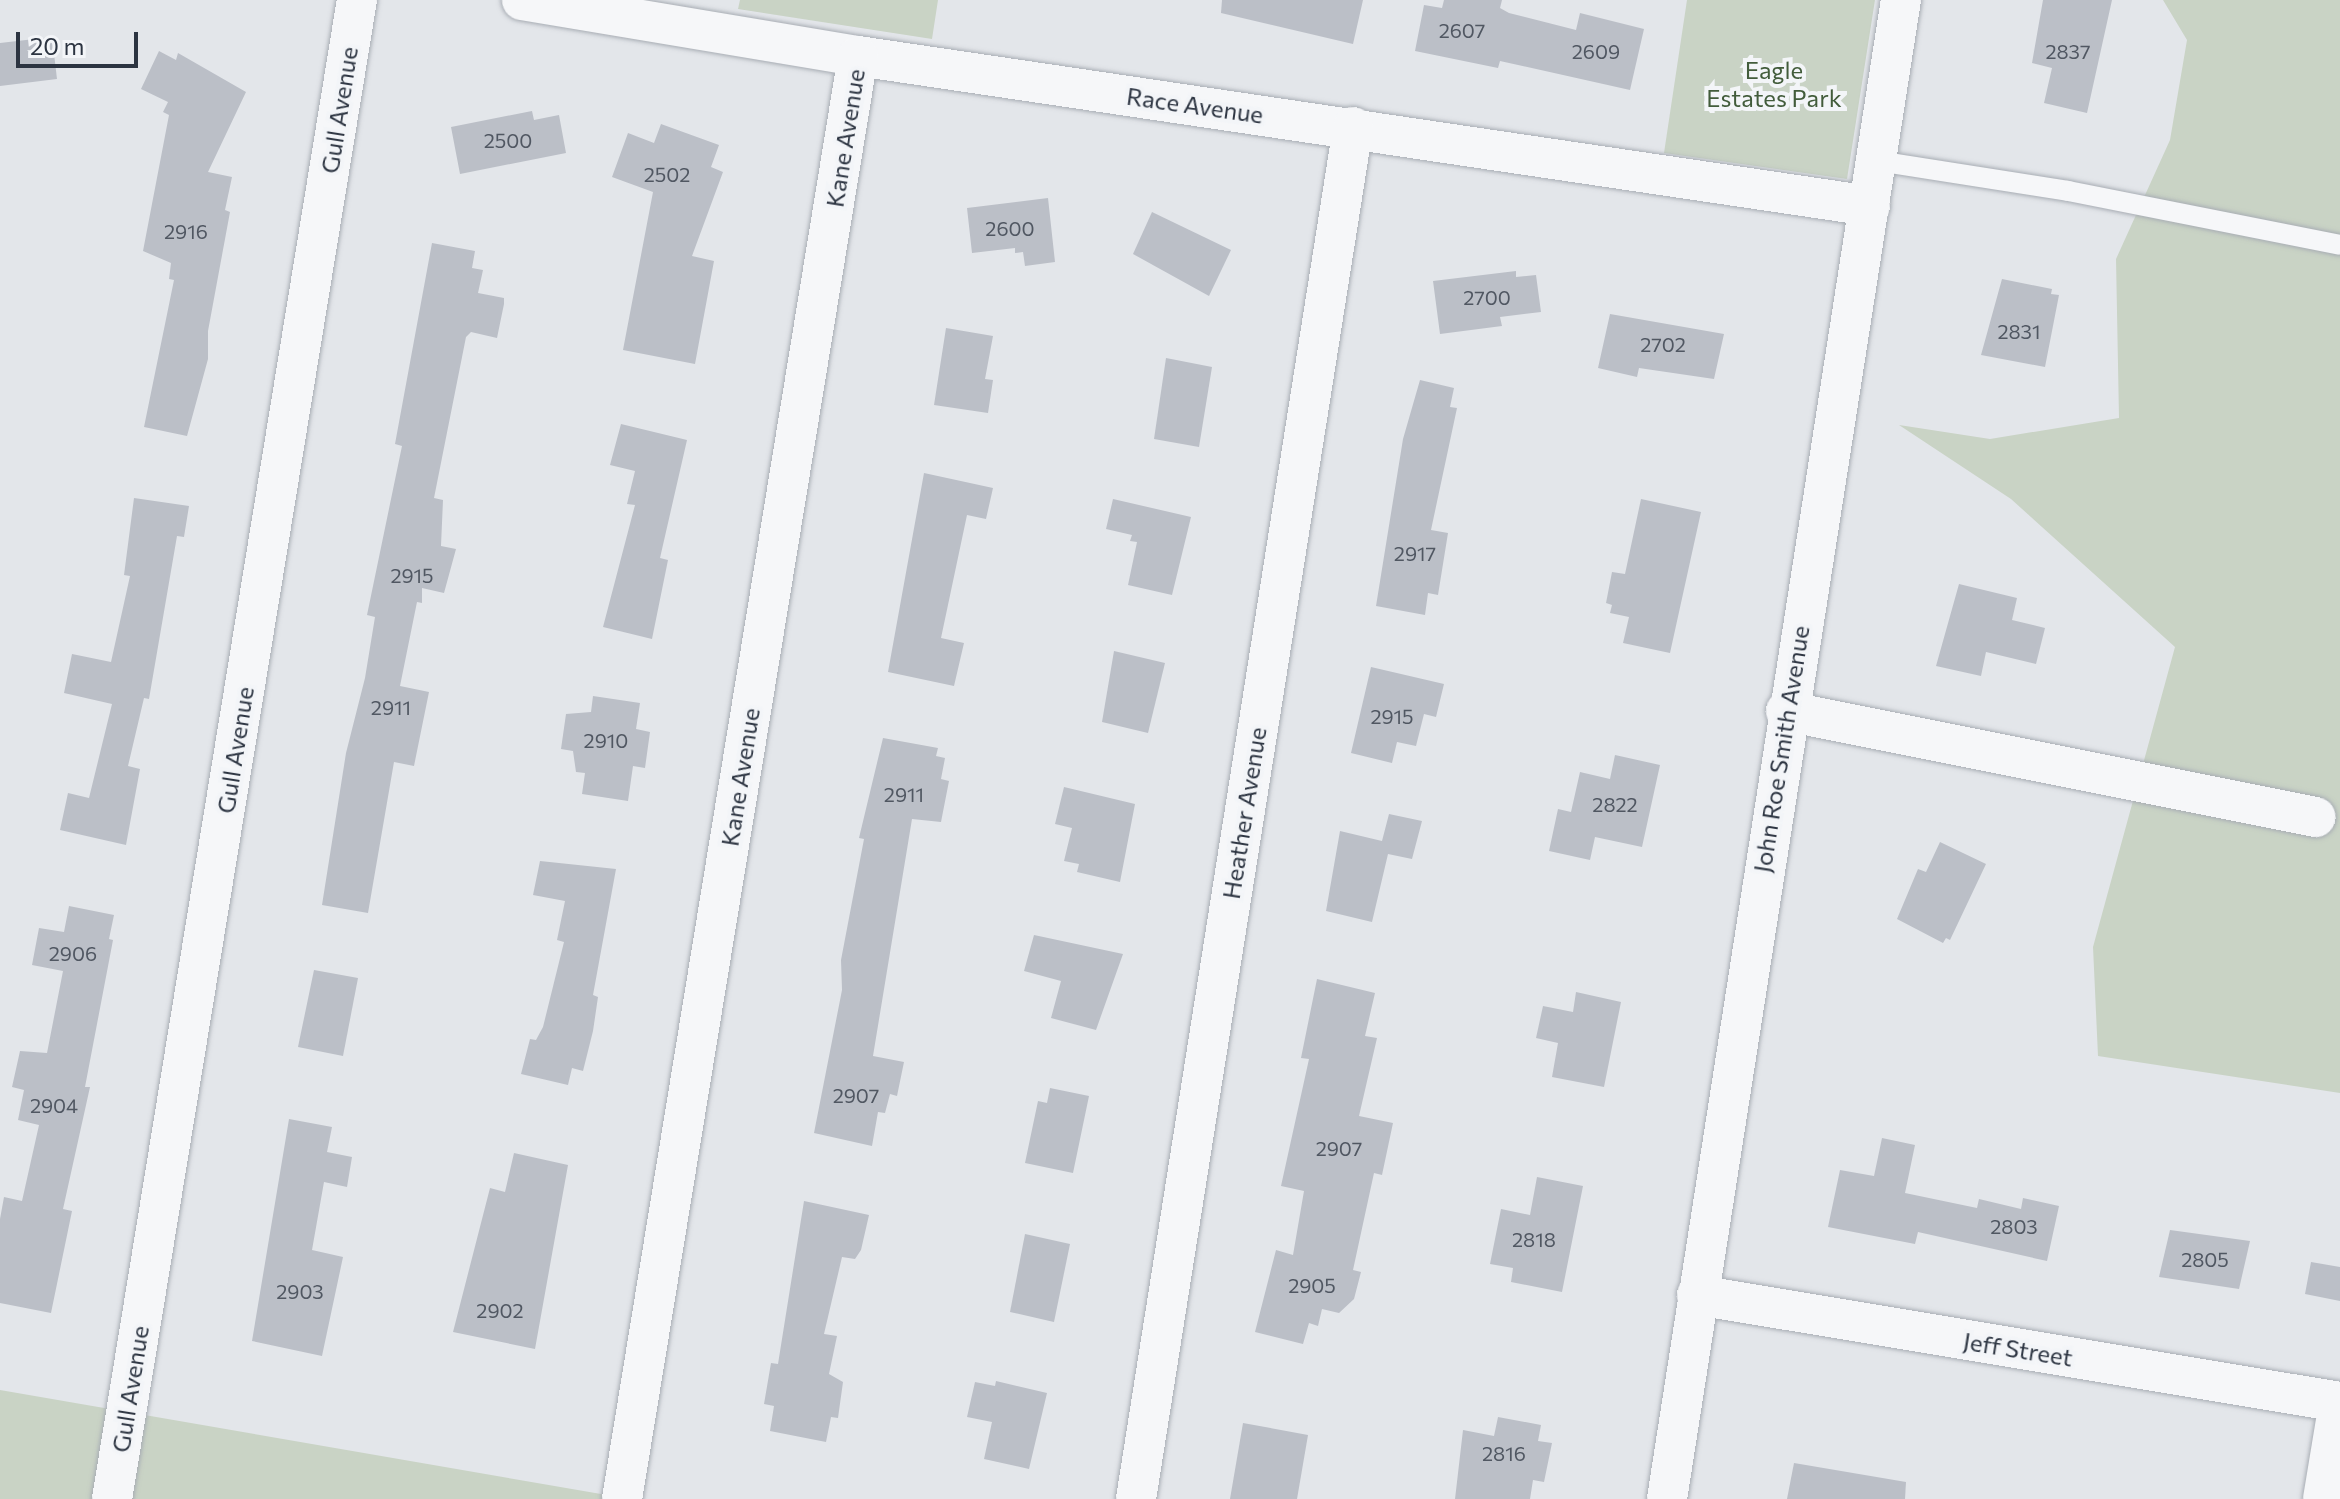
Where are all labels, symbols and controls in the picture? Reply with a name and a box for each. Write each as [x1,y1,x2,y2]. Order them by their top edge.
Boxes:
scale bar [20,16,142,66]
house number: 2607 [1439,18,1485,42]
text: 20 m [30,31,84,60]
house number: 2609 [1572,39,1620,63]
house number: 2837 [2045,39,2091,63]
street label: Gull Avenue [315,45,363,175]
park label: Eagle Estates Park [1706,56,1842,112]
street label: Kane Avenue [820,67,870,209]
street label: Race Avenue [1125,81,1265,129]
house number: 2500 [484,128,532,152]
house number: 2502 [644,162,690,186]
house number: 2600 [985,216,1035,240]
house number: 2916 [164,219,208,243]
house number: 2700 [1463,285,1511,309]
house number: 2831 [1997,319,2041,343]
house number: 2702 [1640,332,1686,356]
house number: 2917 [1394,541,1436,565]
house number: 2915 [390,563,434,587]
street label: John Roe Smith Avenue [1747,623,1815,875]
street label: Gull Avenue [211,685,259,815]
house number: 2911 [371,695,411,719]
house number: 2915 [1370,704,1414,728]
street label: Kane Avenue [715,706,765,848]
street label: Heather Avenue [1216,725,1272,901]
house number: 2910 [584,728,628,752]
house number: 2911 [884,782,924,806]
house number: 2822 [1592,792,1638,816]
house number: 2906 [49,941,97,965]
house number: 2907 [833,1083,879,1107]
house number: 2904 [30,1093,78,1117]
house number: 2907 [1316,1136,1362,1160]
house number: 2803 [1990,1214,2038,1238]
house number: 2818 [1512,1227,1556,1251]
house number: 2805 [2181,1247,2229,1271]
house number: 2905 [1288,1273,1336,1297]
house number: 2903 [276,1279,324,1303]
house number: 2902 [476,1298,524,1322]
street label: Gull Avenue [106,1324,154,1454]
street label: Jeff Street [1961,1326,2075,1372]
house number: 2816 [1482,1441,1526,1465]

